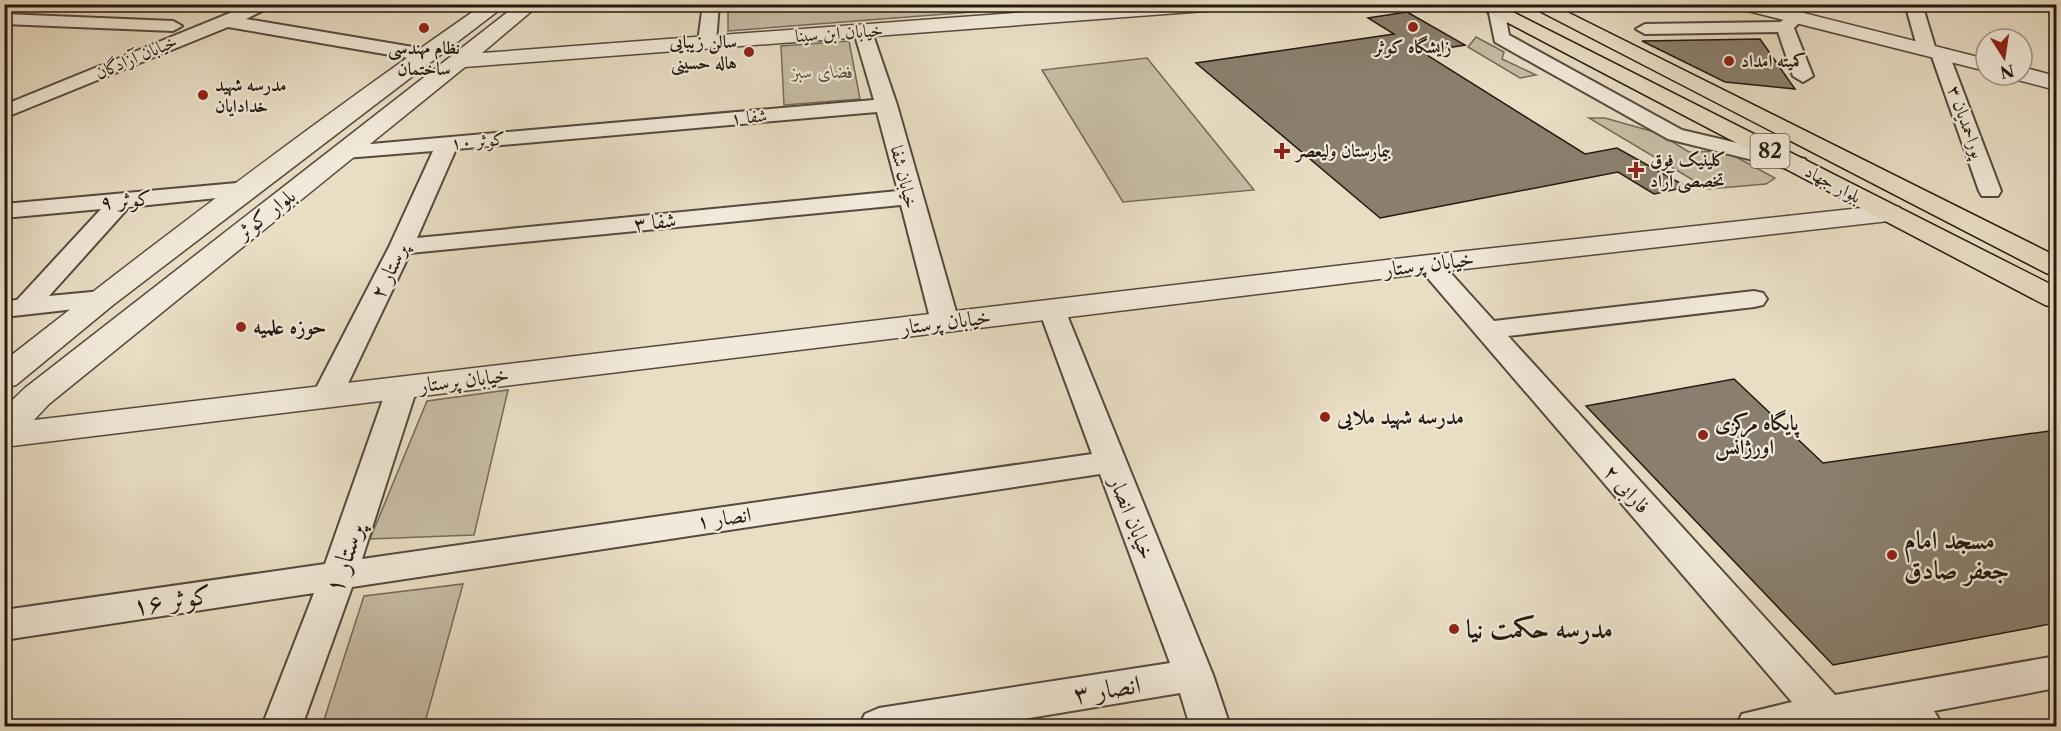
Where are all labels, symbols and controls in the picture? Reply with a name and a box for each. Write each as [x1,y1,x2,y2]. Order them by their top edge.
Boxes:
street label: خیابان ابن سینا [794,19,884,47]
marker: زایشگاه کوثر [1406,20,1420,34]
marker: نظام مهندسی ساختمان [417,21,431,35]
north arrow [1974,27,2034,87]
street label: خیابان آزادگان [92,30,180,84]
place label: سالن زیبایی هاله حسینی [669,31,737,76]
place label: زایشگاه کوثر [1372,35,1452,58]
place label: نظام مهندسی ساختمان [388,37,460,80]
marker: سالن زیبایی هاله حسینی [742,45,756,59]
place label: کمیته امداد [1741,50,1806,72]
marker: کمیته امداد [1722,54,1736,68]
text: N [1998,60,2016,83]
park label: فضای سبز [790,61,854,83]
place label: مدرسه شهید خدادایان [215,74,287,117]
street label: پوراحمدیان ۳ [1941,83,1990,163]
marker: مدرسه شهید خدادایان [196,88,210,102]
street label: شفا ۱ [730,104,768,130]
street label: کوثر ۱۰ [450,128,506,154]
road number: 82 [1750,134,1790,168]
place label: بیمارستان ولیعصر [1294,140,1391,163]
marker: بیمارستان ولیعصر [1273,142,1291,160]
street label: خیابان شفا [886,143,922,211]
place label: کلینیک فوق تخصصی آراد [1650,149,1726,194]
street label: بلوار جهاد [1801,160,1865,208]
marker: کلینیک فوق تخصصی آراد [1627,161,1645,179]
street label: بلوار کوثر [229,183,301,247]
street label: کوثر ۹ [99,185,153,215]
street label: شفا ۳ [632,207,677,236]
street label: پرستار ۲ [365,237,414,303]
street label: خیابان پرستار [1381,246,1475,283]
street label: خیابان پرستار [898,304,992,341]
place label: حوزه علمیه [253,314,327,340]
marker: حوزه علمیه [234,320,248,334]
street label: خیابان پرستار [416,362,510,399]
place label: مدرسه شهید ملایی [1336,404,1464,431]
place label: پایگاه مرکزی اورژانس [1715,409,1801,461]
marker: مدرسه شهید ملایی [1318,410,1332,424]
marker: پایگاه مرکزی اورژانس [1696,428,1710,442]
street label: فارابی ۲ [1597,459,1656,520]
street label: خیابان انصار [1103,471,1160,563]
street label: انصار ۱ [695,501,753,534]
street label: پرستار ۱ [317,516,373,598]
place label: مسجد امام جعفر صادق [1904,524,2009,587]
marker: مسجد امام جعفر صادق [1885,548,1899,562]
street label: کوثر ۱۶ [130,578,214,623]
place label: مدرسه حکمت نیا [1466,613,1613,645]
marker: مدرسه حکمت نیا [1447,622,1461,636]
street label: انصار ۳ [1071,668,1143,710]

